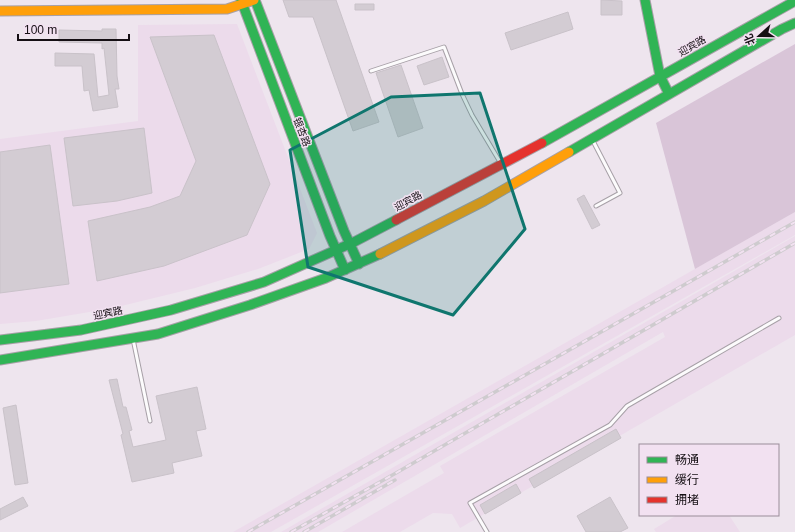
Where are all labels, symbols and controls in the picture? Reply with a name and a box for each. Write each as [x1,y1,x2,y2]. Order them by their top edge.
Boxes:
scale bar [18,16,129,42]
north arrow [739,16,779,56]
text: 100 m [24,23,57,37]
text: 北 [742,32,757,47]
street label: 迎宾路 [676,34,708,58]
street label: 银杏路 [291,116,313,148]
street label: 迎宾路 [392,189,424,213]
street label: 迎宾路 [92,305,124,321]
legend [639,444,779,516]
text: 畅通 [675,453,699,467]
text: 缓行 [675,473,699,487]
text: 拥堵 [675,493,699,507]

